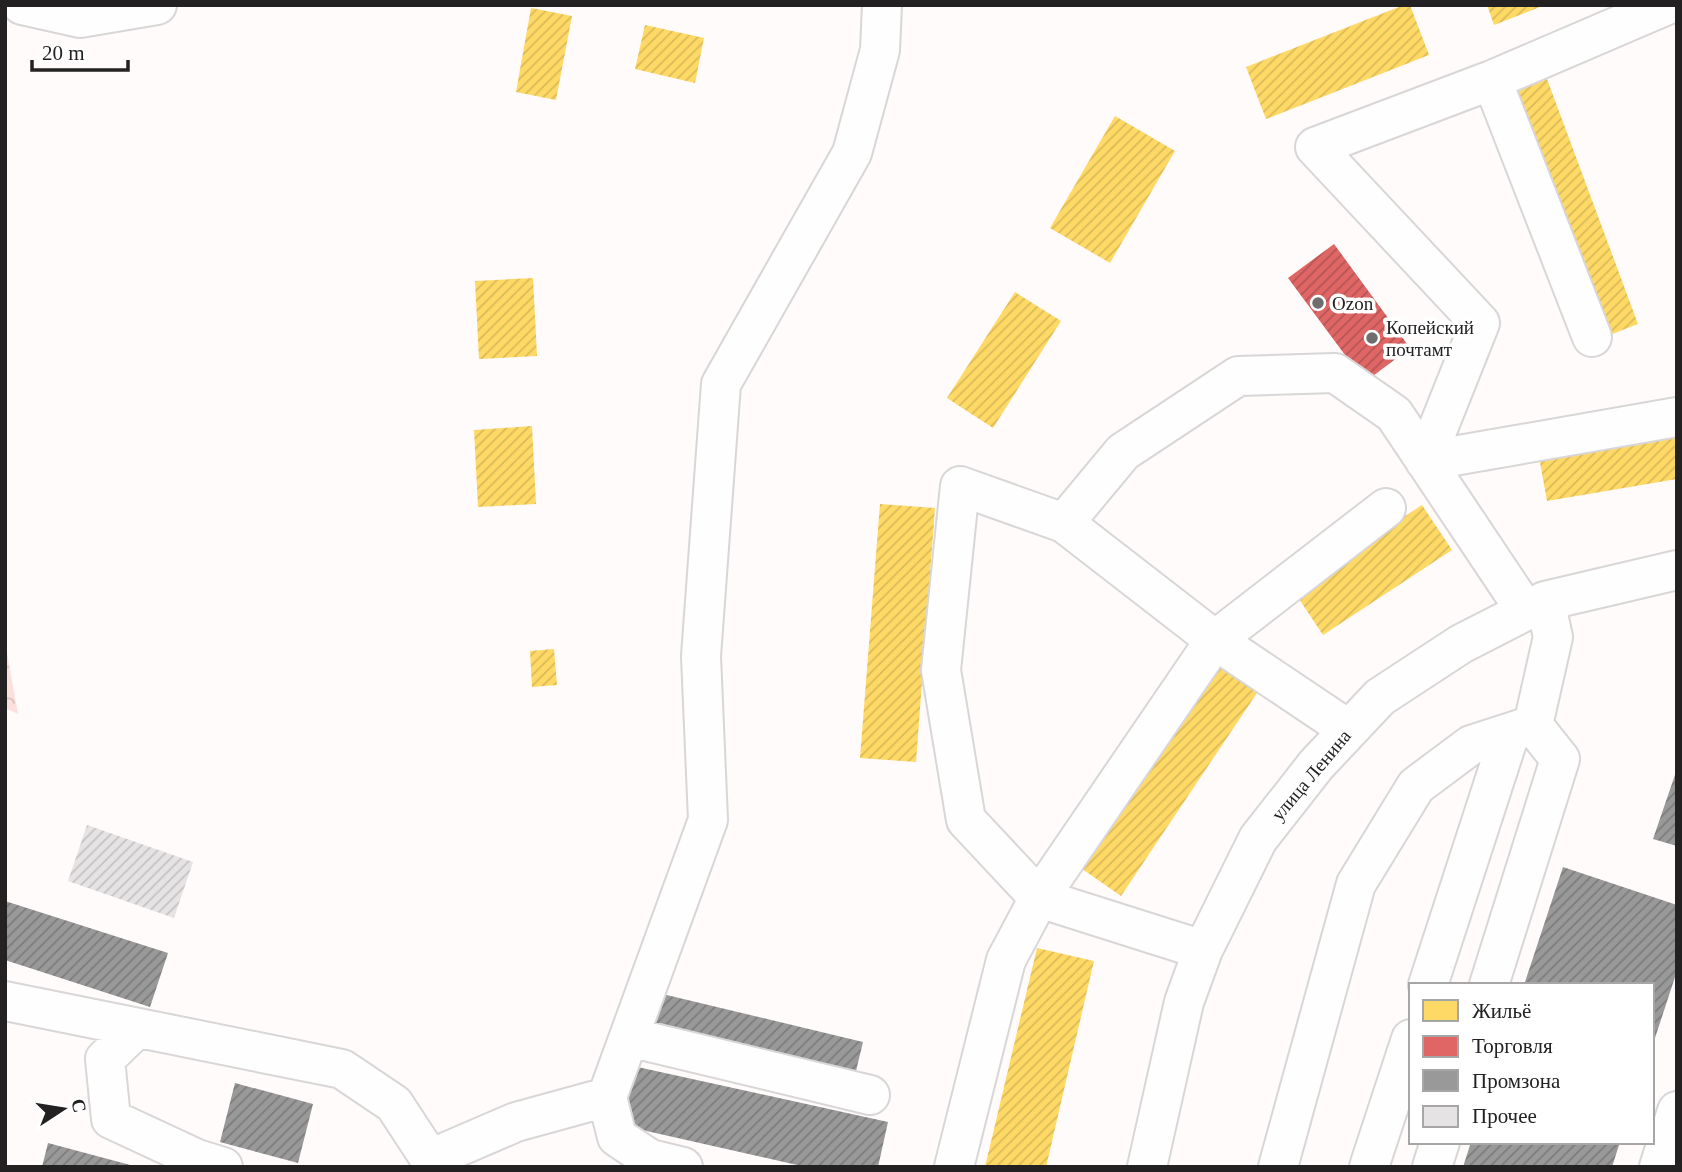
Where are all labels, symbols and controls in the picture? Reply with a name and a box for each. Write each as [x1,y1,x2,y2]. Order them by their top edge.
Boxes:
scale bar [32,28,128,72]
text: 20 m [42,41,85,65]
place label: Ozon [1332,293,1374,314]
marker: Ozon [1310,295,1326,311]
place label: Копейский почтамт [1386,317,1474,360]
marker: Копейский почтамт [1364,330,1380,346]
street label: улица Ленина [1267,725,1355,825]
legend [1409,983,1654,1144]
text: Жильё [1472,999,1531,1023]
text: Торговля [1472,1034,1553,1058]
text: Промзона [1472,1069,1561,1093]
north arrow [28,1074,98,1144]
text: С [67,1097,91,1114]
text: Прочее [1472,1104,1537,1128]

